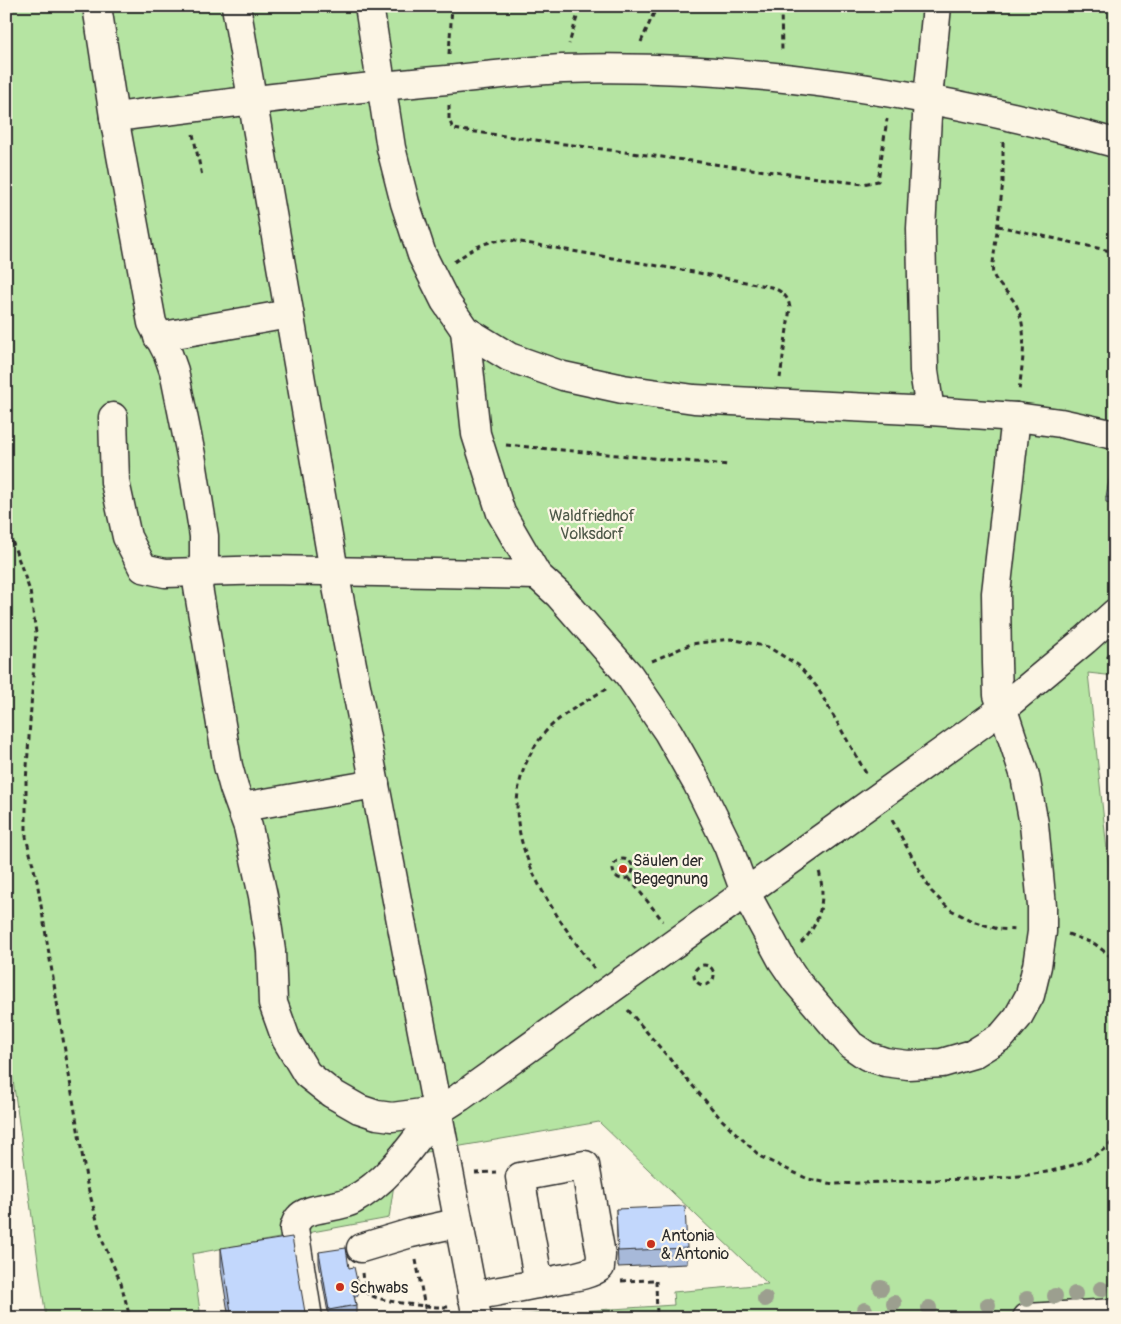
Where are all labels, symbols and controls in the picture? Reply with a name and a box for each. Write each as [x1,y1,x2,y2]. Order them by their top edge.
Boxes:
park label: Waldfriedhof Volksdorf [549,506,636,544]
place label: Säulen der Begegnung [633,851,708,889]
marker: Säulen der Begegnung [617,863,629,875]
place label: Antonia & Antonio [661,1226,730,1264]
marker: Antonia & Antonio [645,1238,657,1250]
place label: Schwabs [350,1278,408,1298]
marker: Schwabs [334,1281,346,1293]

